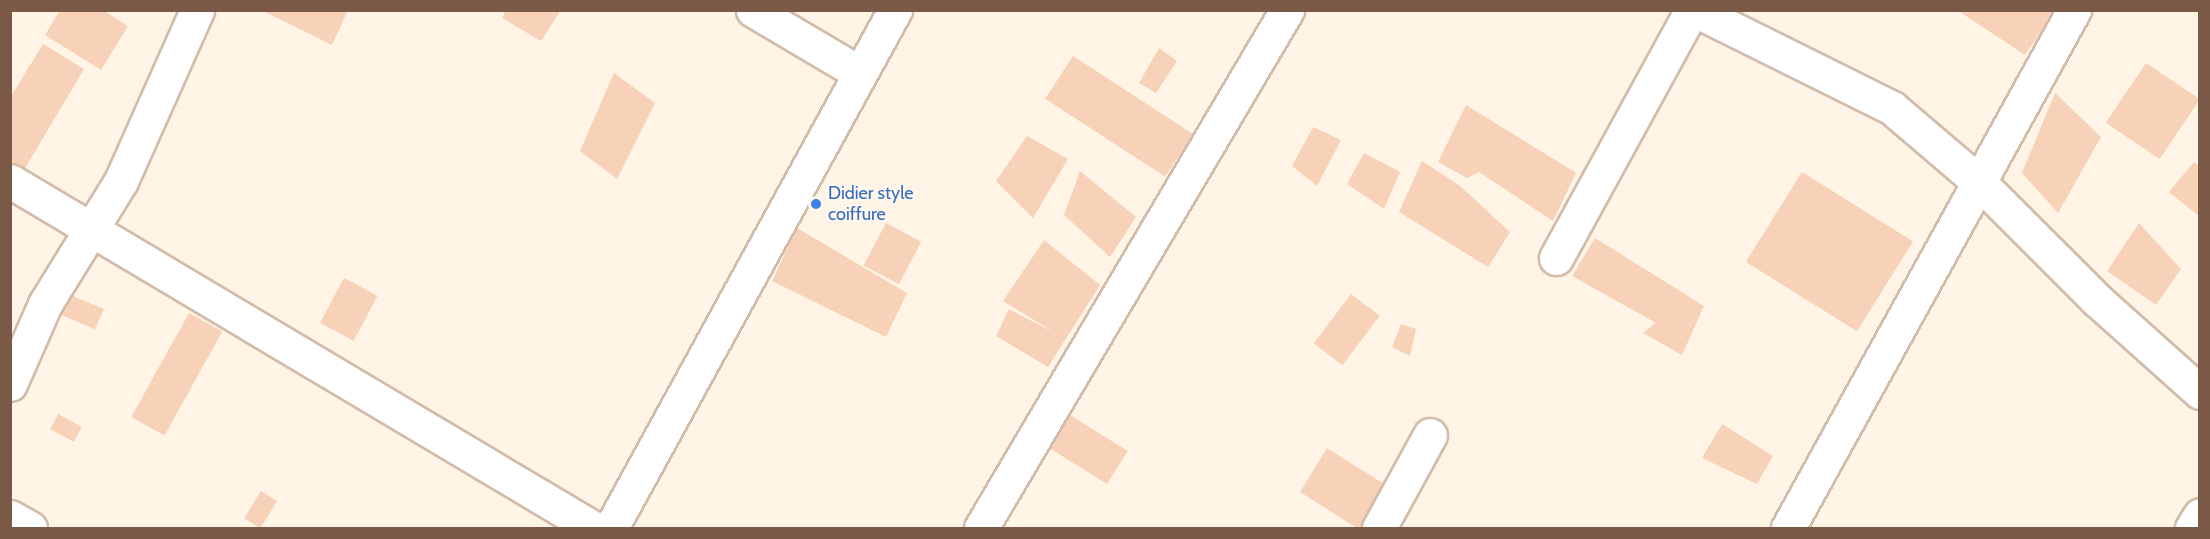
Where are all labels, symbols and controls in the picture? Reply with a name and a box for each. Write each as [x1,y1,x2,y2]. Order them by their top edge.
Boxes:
place label: Didier style coiffure [828,183,914,226]
marker: Didier style coiffure [809,197,823,211]

